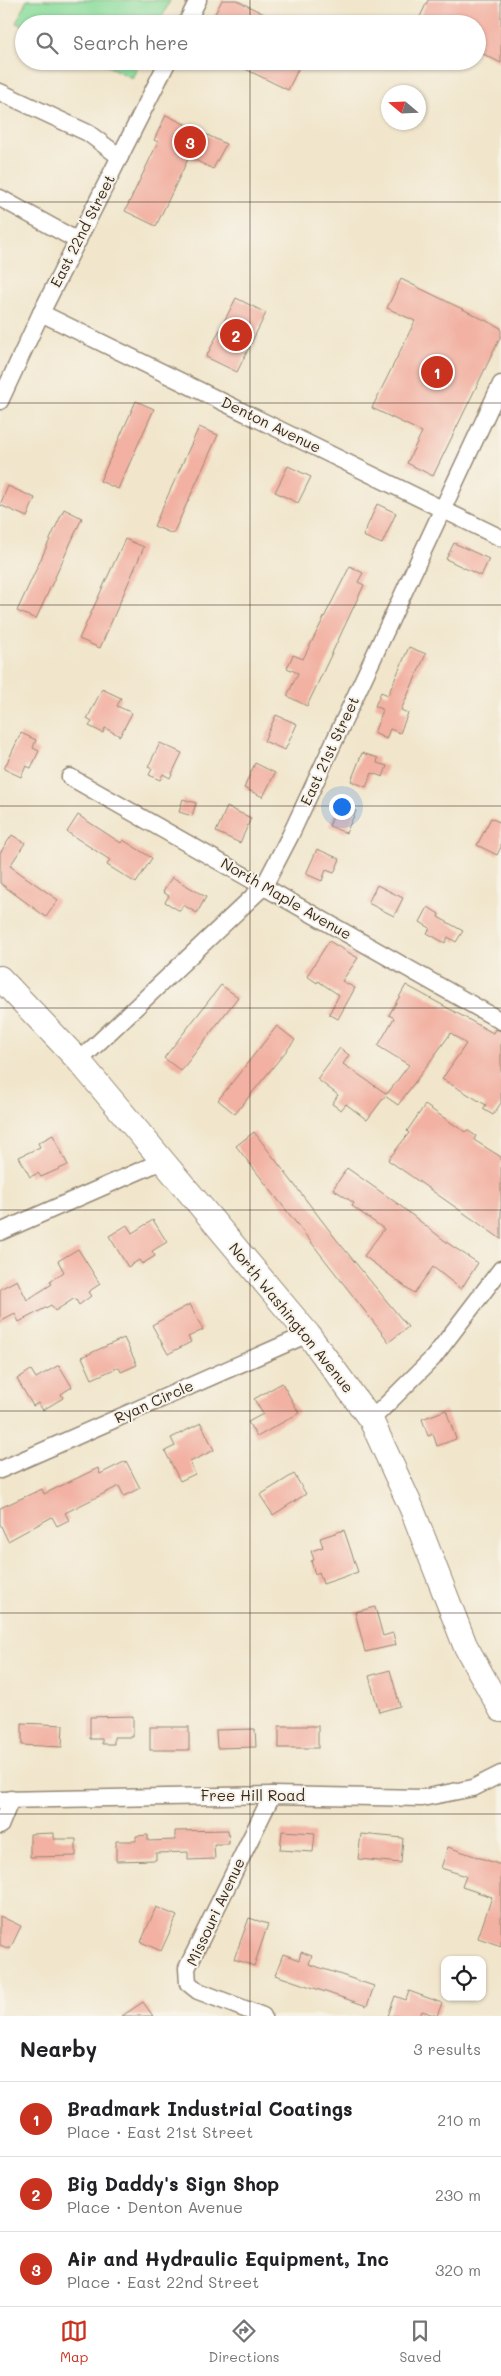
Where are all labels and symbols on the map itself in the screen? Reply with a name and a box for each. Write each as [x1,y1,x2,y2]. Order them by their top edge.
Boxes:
north arrow [381,85,426,130]
pin: 3 [174,123,206,161]
street label: East 22nd Street [45,171,119,290]
pin: 2 [220,316,252,354]
pin: 1 [421,353,453,391]
street label: Denton Avenue [218,391,325,457]
street label: East 21st Street [295,693,363,808]
your location [329,794,355,820]
street label: North Maple Avenue [218,853,355,944]
street label: North Washington Avenue [225,1238,359,1397]
street label: Ryan Circle [111,1375,196,1427]
street label: Free Hill Road [201,1785,305,1805]
street label: Missouri Avenue [181,1854,249,1969]

